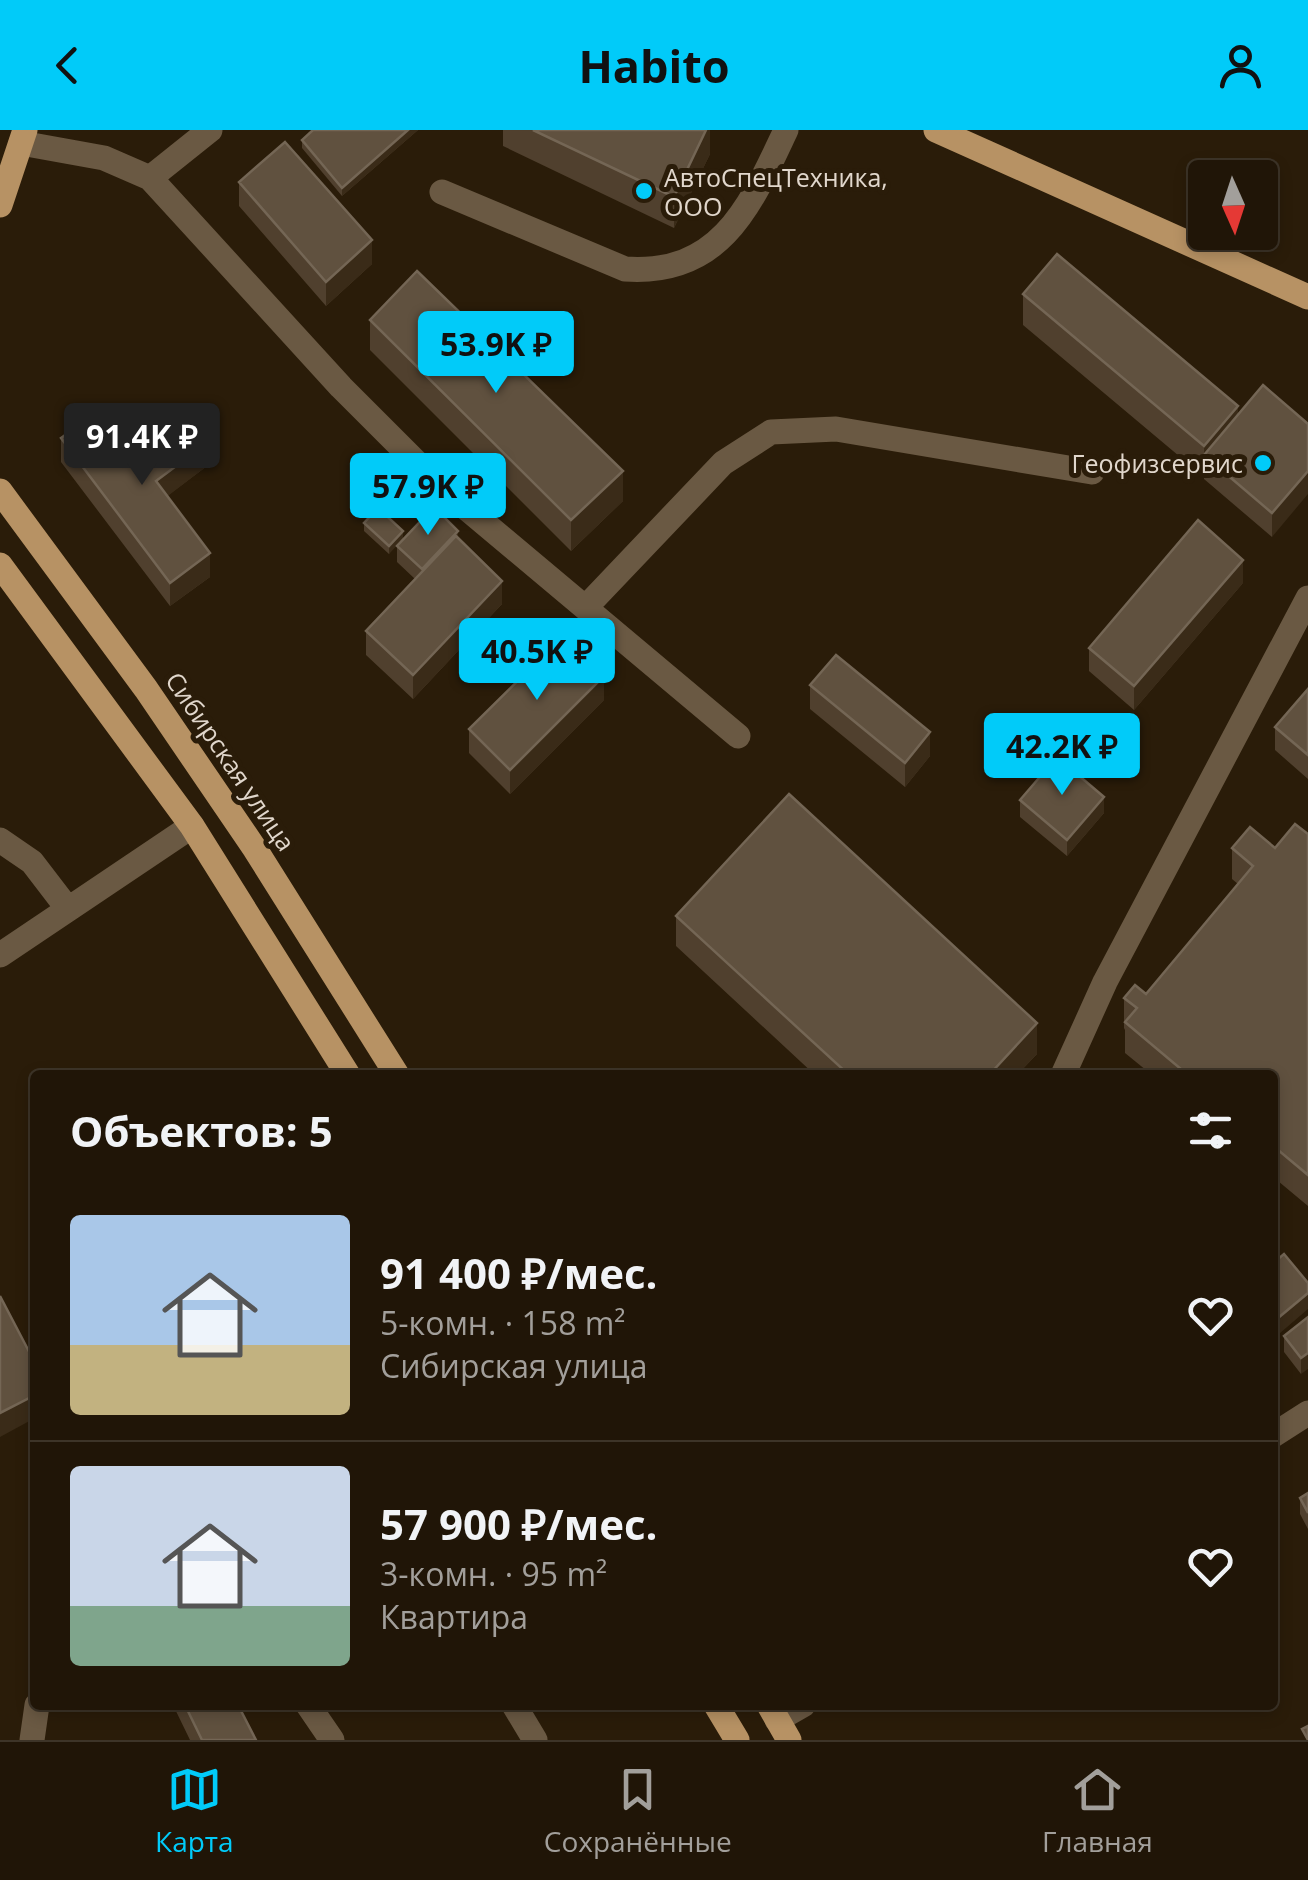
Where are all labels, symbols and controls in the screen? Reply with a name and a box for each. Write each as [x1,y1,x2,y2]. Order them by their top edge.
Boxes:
text: Habito [578,35,730,96]
icon: back [40,38,95,93]
icon: person [1213,38,1268,93]
place label: АвтоСпецТехника, ООО [664,160,888,223]
north arrow [1188,160,1278,250]
map controls [1188,160,1278,250]
marker: АвтоСпецТехника, ООО [633,180,655,202]
pin: 53.9K ₽ [404,311,588,396]
text: 53.9K ₽ [440,322,552,365]
pin: 91.4K ₽ [50,403,234,488]
text: 91.4K ₽ [86,414,198,457]
place label: Геофизсервис [1072,446,1243,480]
marker: Геофизсервис [1252,452,1274,474]
pin: 57.9K ₽ [336,453,520,538]
text: 57.9K ₽ [372,464,484,507]
pin: 40.5K ₽ [445,618,629,703]
text: 40.5K ₽ [481,629,593,672]
street label: Сибирская улица [158,665,304,857]
pin: 42.2K ₽ [970,713,1154,798]
text: 42.2K ₽ [1006,724,1118,767]
text: Объектов: 5 [70,1102,333,1159]
icon: filters [1183,1103,1238,1158]
text: 91 400 ₽/мес. [380,1244,658,1301]
icon: home [150,1255,270,1375]
icon: heart [1183,1288,1238,1343]
text: 5-комн. · 158 m² [380,1301,625,1344]
text: Сибирская улица [380,1344,648,1387]
text: 57 900 ₽/мес. [380,1495,658,1552]
icon: home [150,1506,270,1626]
icon: heart [1183,1539,1238,1594]
text: 3-комн. · 95 m² [380,1552,607,1595]
text: Квартира [380,1595,528,1638]
tab: Карта [155,1762,234,1860]
tab: Сохранённые [544,1762,732,1860]
tab: Главная [1042,1762,1153,1860]

